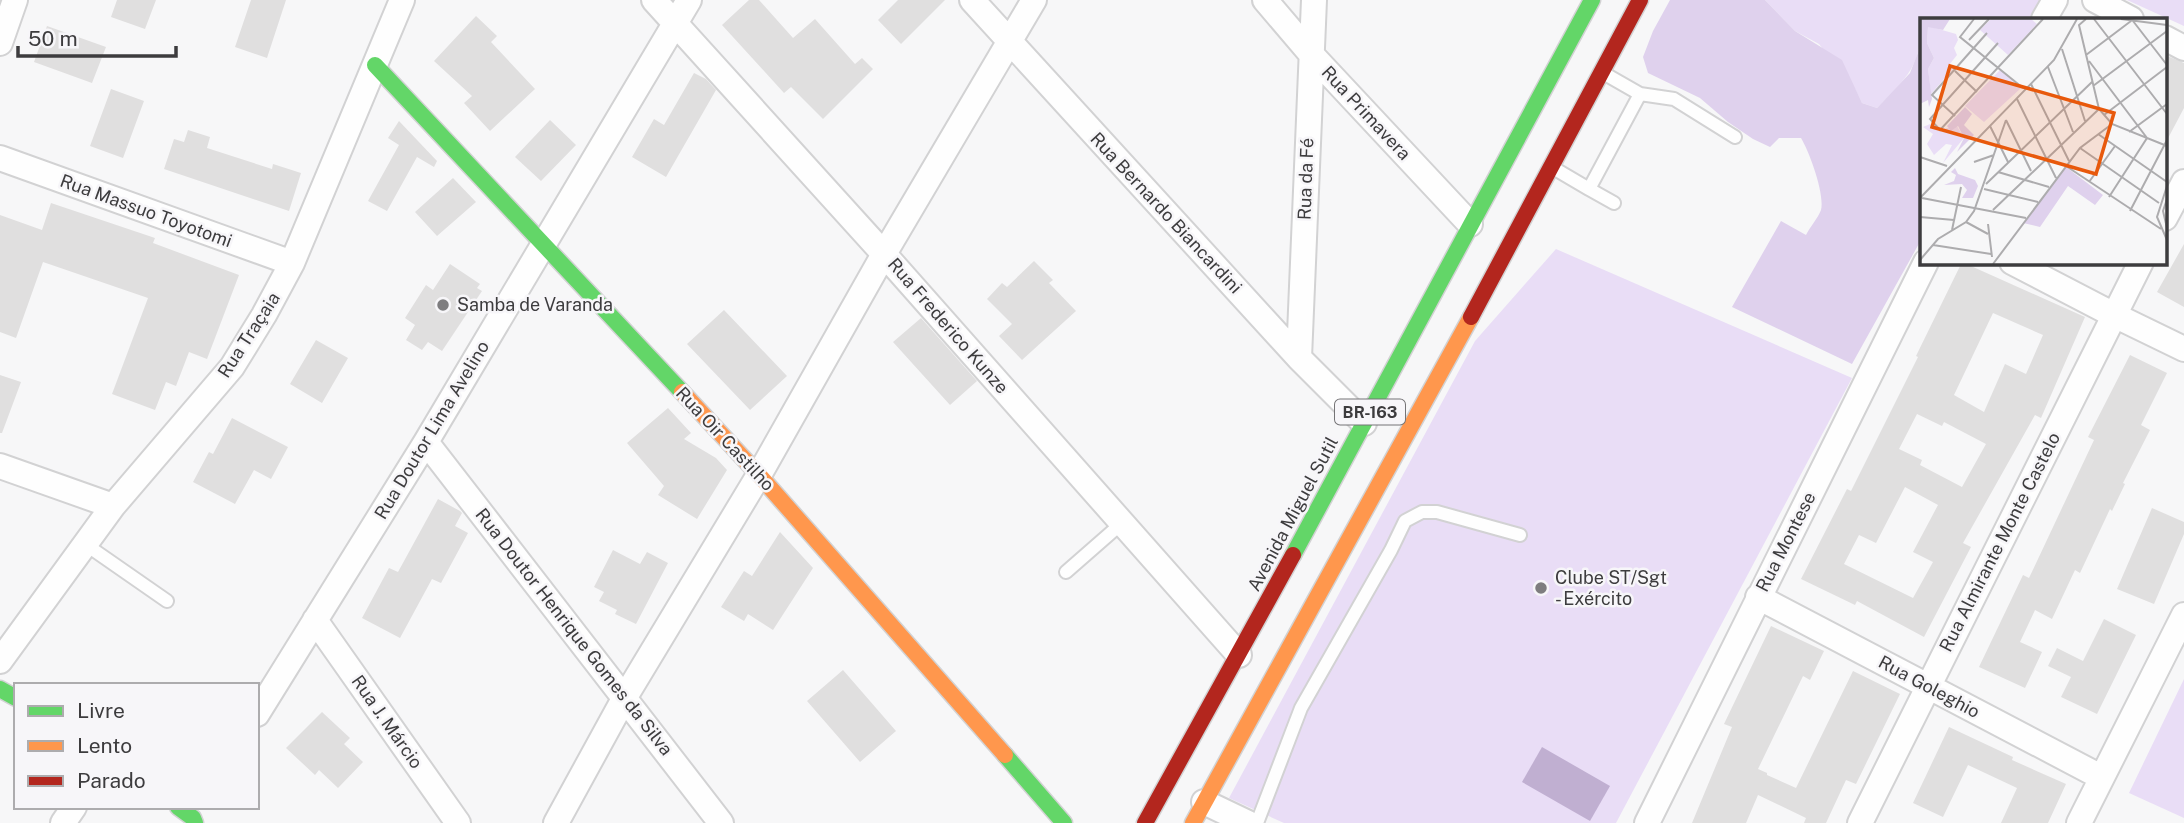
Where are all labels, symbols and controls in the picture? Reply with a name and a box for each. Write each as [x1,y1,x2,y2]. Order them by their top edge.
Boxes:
scale bar [18,14,175,58]
inset map [1920,18,2166,264]
text: 50 m [28,26,78,51]
street label: Rua Primavera [1317,61,1415,164]
street label: Rua Bernardo Biancardini [1086,128,1246,297]
street label: Rua da Fé [1294,138,1317,220]
street label: Rua Massuo Toyotomi [57,170,235,251]
street label: Rua Frederico Kunze [884,254,1013,398]
street label: Rua Traçaia [213,288,284,381]
place label: Samba de Varanda [457,294,613,315]
marker: Samba de Varanda [435,297,451,313]
street label: Rua Doutor Lima Avelino [370,337,493,523]
street label: Rua Oir Castilho [672,382,779,495]
road number: BR-163 [1335,400,1405,424]
street label: Rua Almirante Monte Castelo [1935,429,2064,655]
street label: Avenida Miguel Sutil [1243,433,1342,595]
street label: Rua Montese [1751,488,1820,595]
street label: Rua Doutor Henrique Gomes da Silva [471,504,677,759]
place label: Clube ST/Sgt - Exército [1555,567,1667,609]
marker: Clube ST/Sgt - Exército [1533,580,1549,596]
street label: Rua Goleghio [1875,651,1983,722]
street label: Rua J. Márcio [348,671,427,772]
legend [14,683,259,809]
text: Livre [77,698,125,723]
text: Lento [77,733,132,758]
text: Parado [77,768,146,793]

